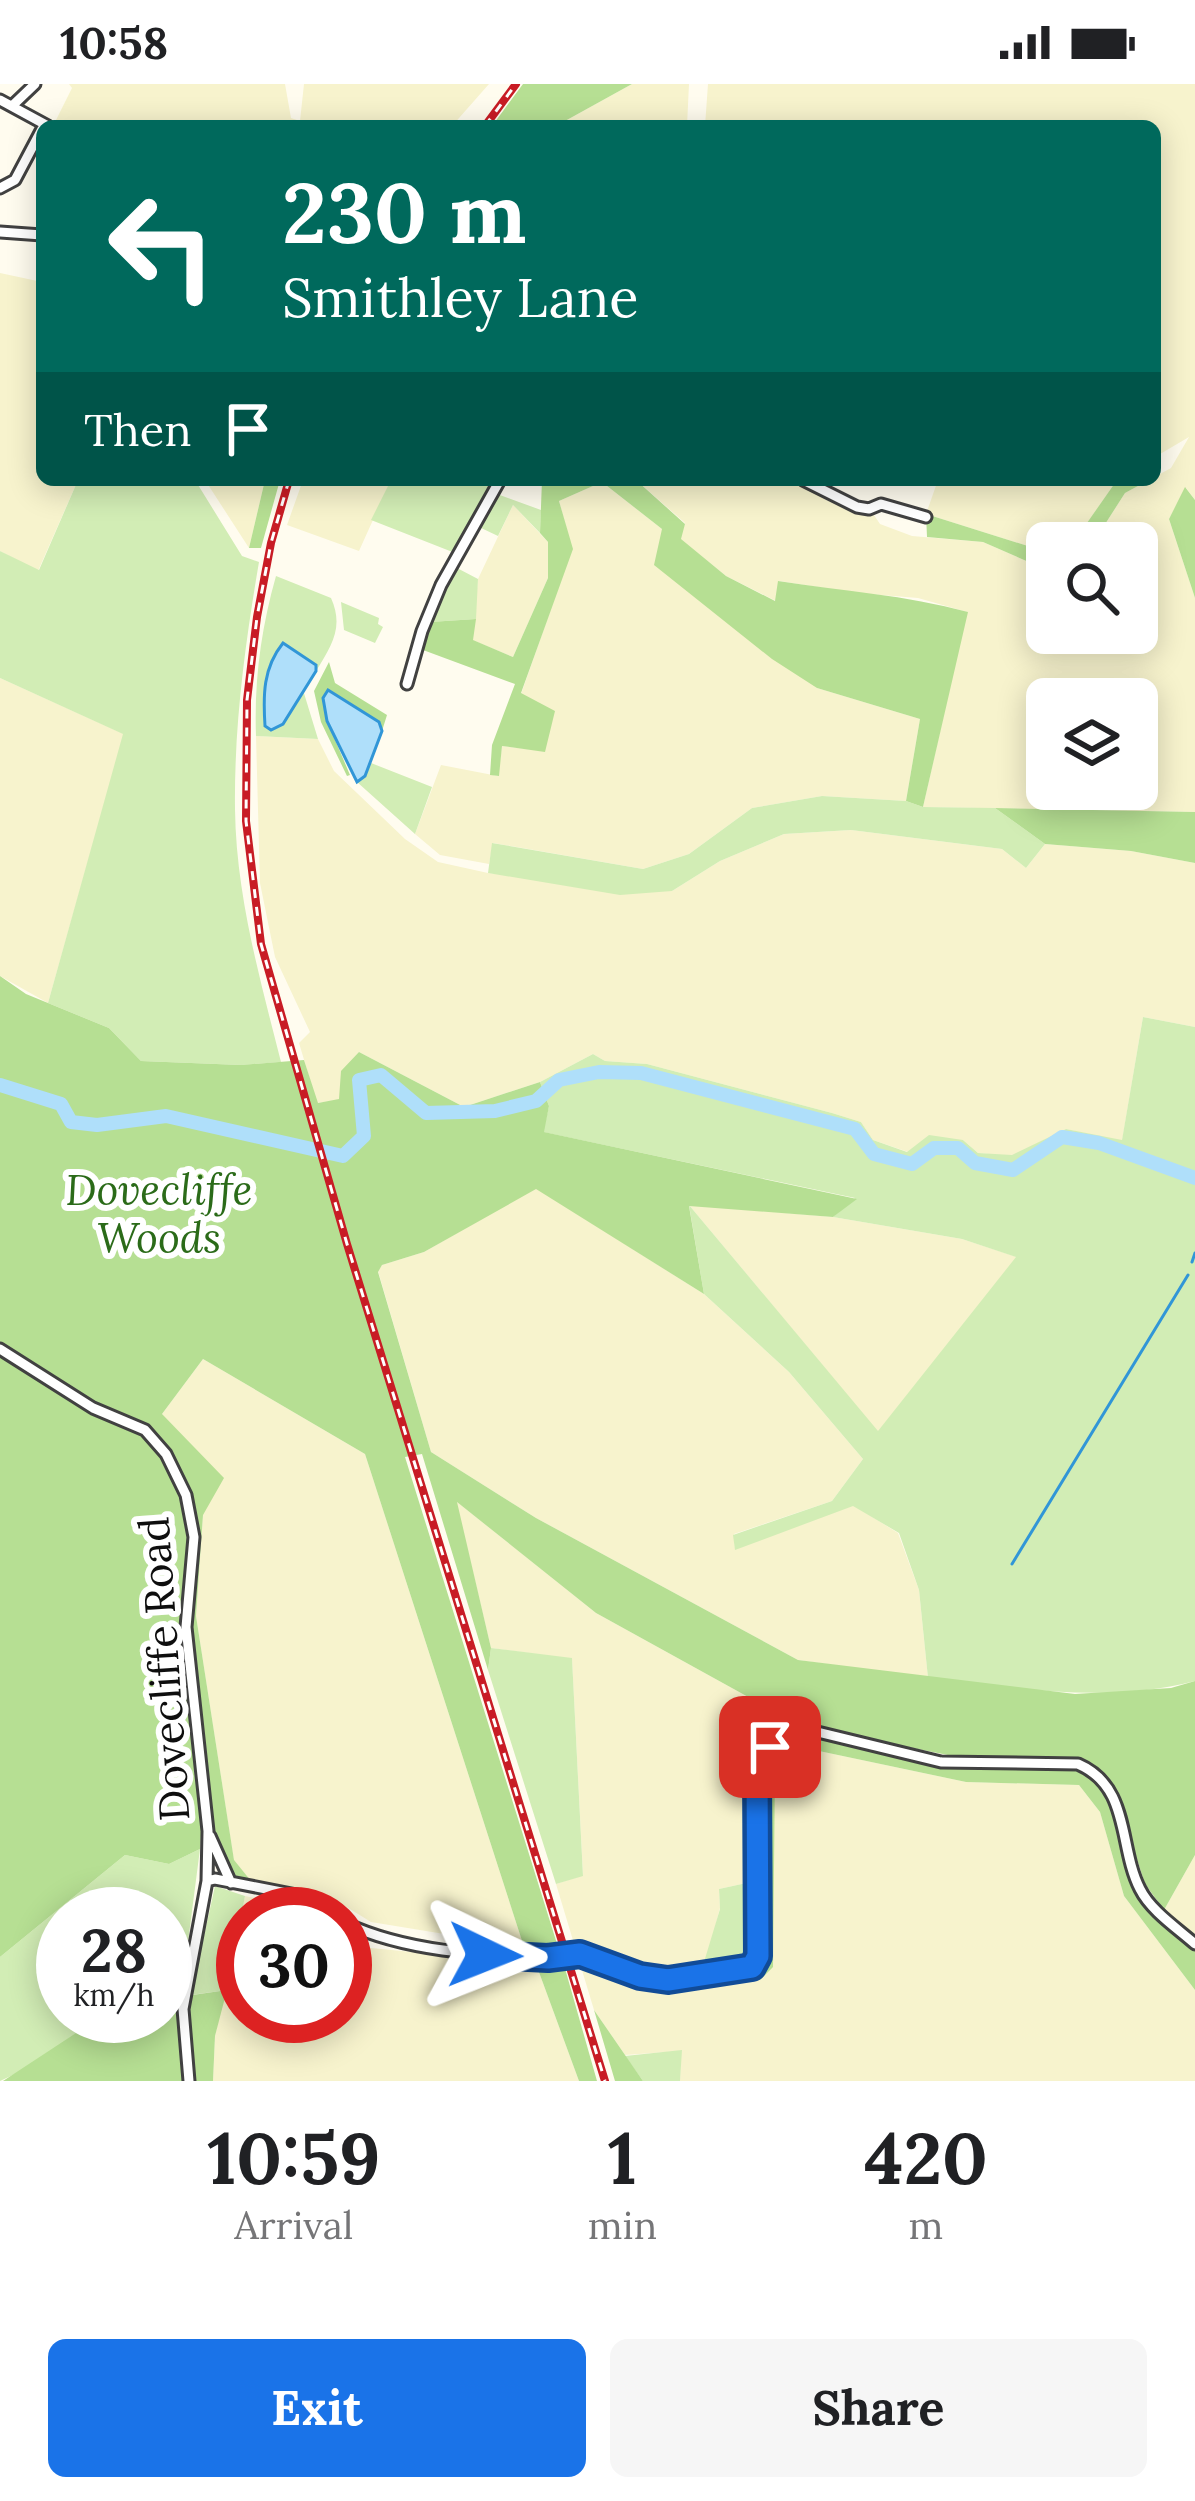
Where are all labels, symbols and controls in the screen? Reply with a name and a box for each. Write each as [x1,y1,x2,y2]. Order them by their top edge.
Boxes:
text: 10:58 [60,14,168,71]
text: 230 m [282,158,527,266]
icon: left [84,168,240,324]
text: Smithley Lane [282,263,639,332]
icon: arrive [215,396,281,462]
text: Then [84,401,191,458]
map controls [1026,522,1158,810]
button: search [1026,522,1158,654]
button: layers [1026,678,1158,810]
park label: Dovecliffe Woods [65,1163,253,1265]
street label: Dovecliffe Road [126,1515,202,1823]
pin [719,1696,821,1798]
icon: arrive [737,1714,803,1780]
speed limit sign: 30 [216,1887,372,2043]
position arrow [422,1892,548,2018]
text: 28 [81,1912,147,1988]
text: km/h [73,1976,155,2014]
text: 10:59 [207,2112,381,2204]
text: 1 [608,2112,637,2204]
text: 420 [864,2112,988,2204]
text: Arrival [234,2200,353,2250]
text: min [588,2200,657,2250]
text: m [909,2200,943,2250]
button: Exit [48,2339,586,2477]
button: Share [610,2339,1147,2477]

